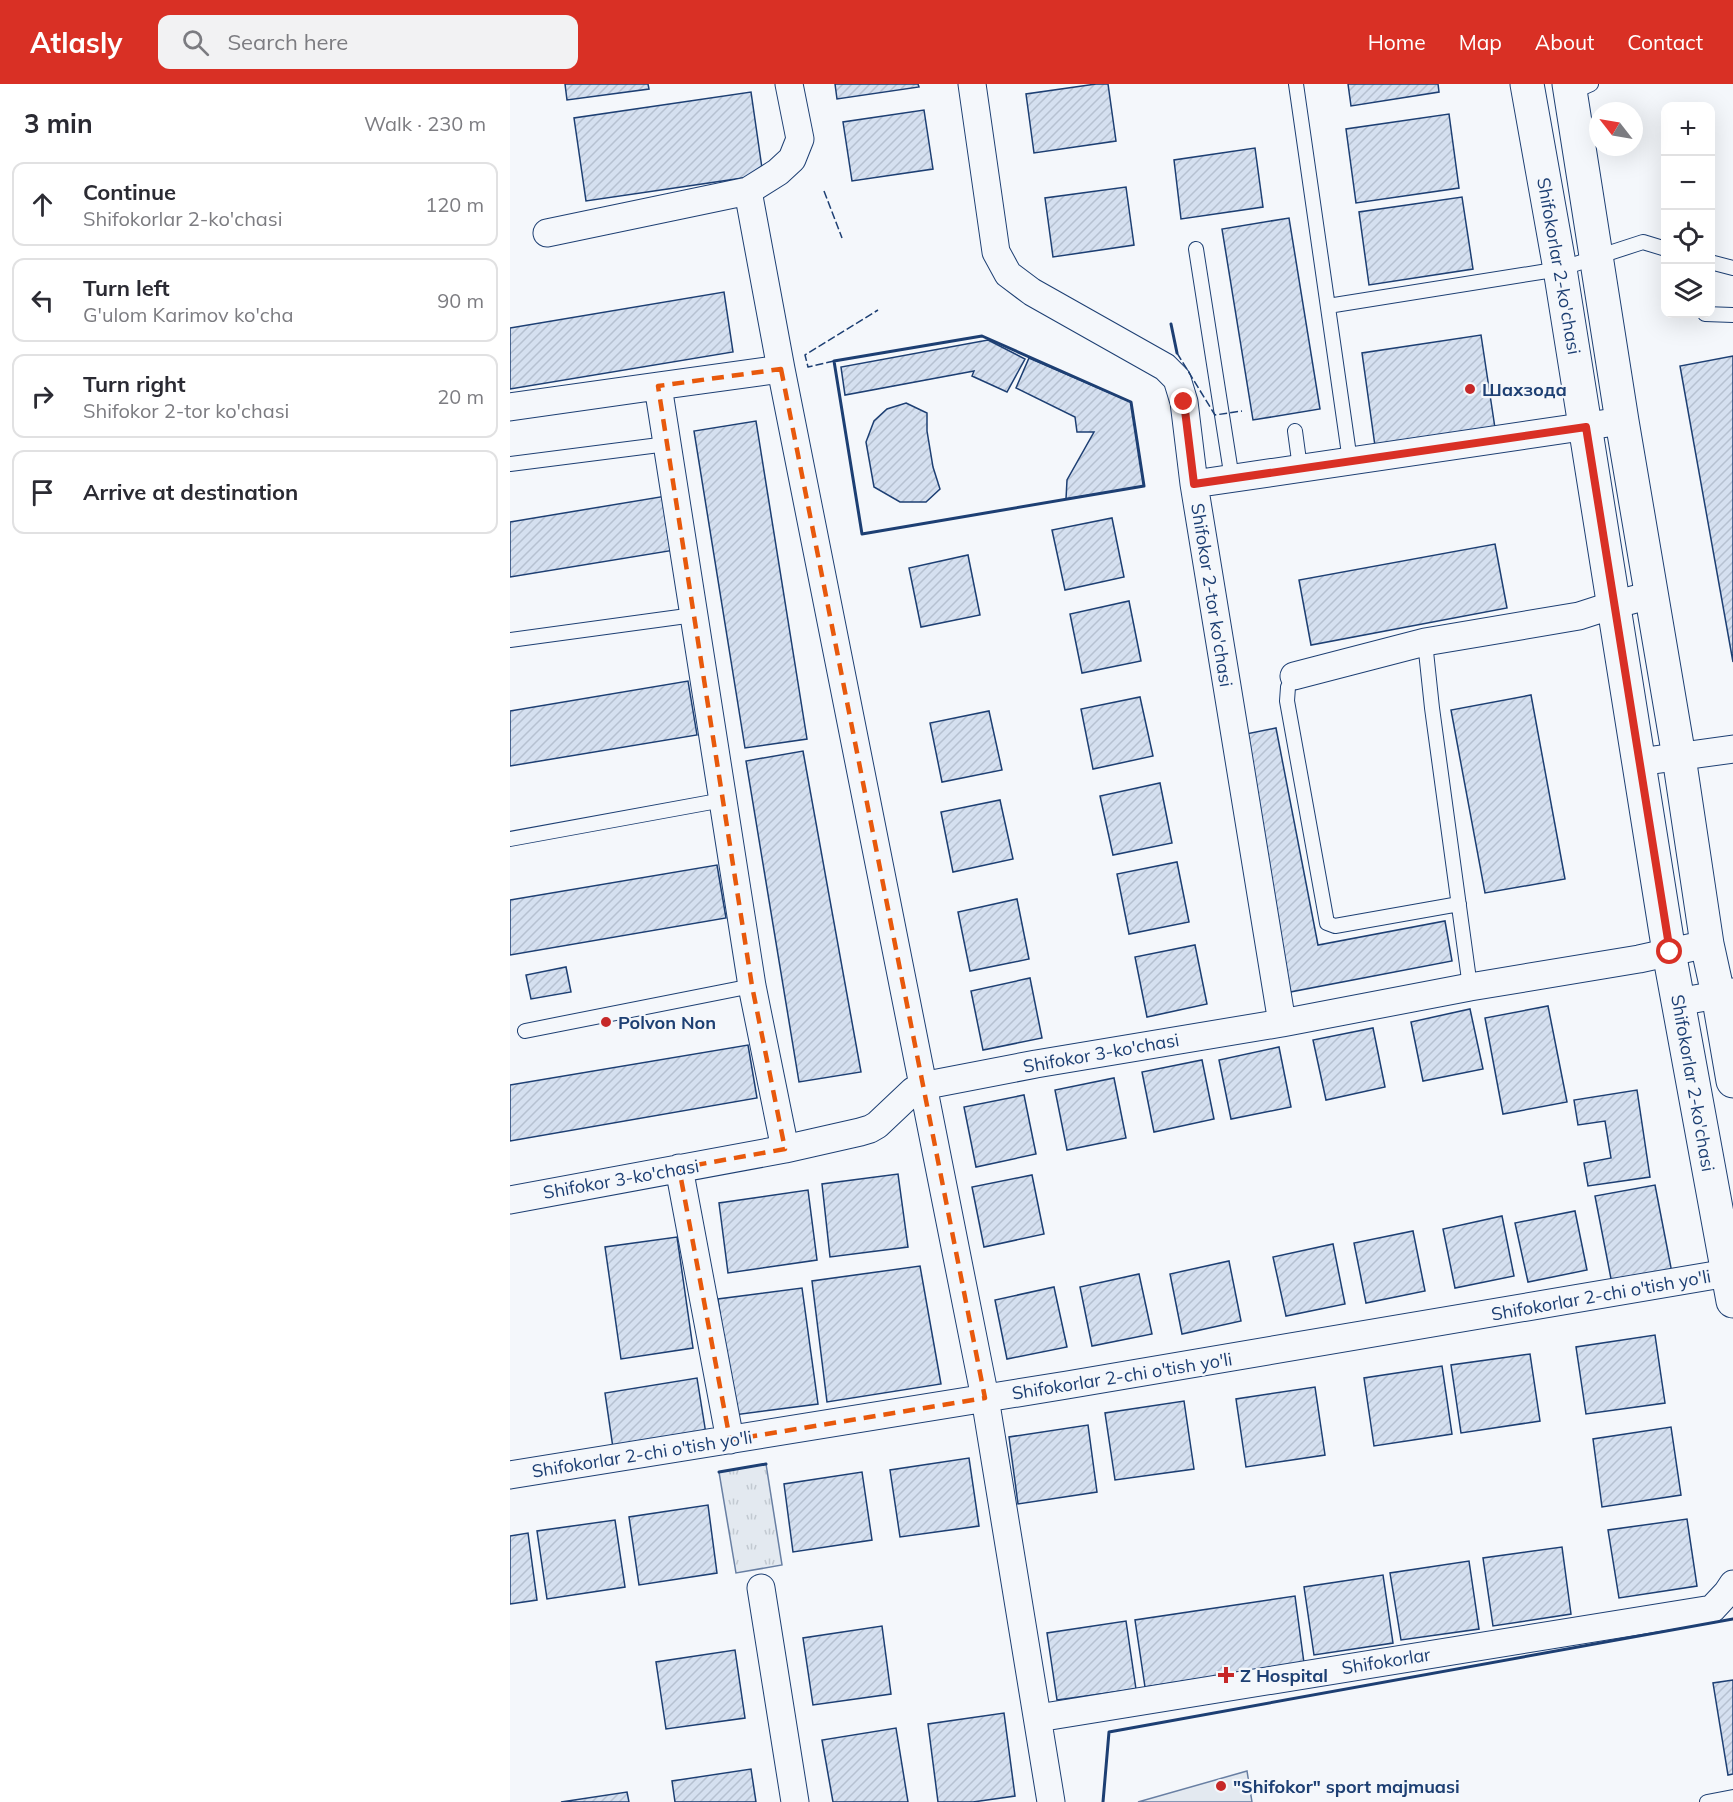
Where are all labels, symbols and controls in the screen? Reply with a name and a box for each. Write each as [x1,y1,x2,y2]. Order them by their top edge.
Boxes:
search box [158,15,578,69]
text: Atlasly [30,25,122,60]
icon: search [179,26,212,59]
text: Search here [227,28,348,56]
text: Home [1368,29,1426,55]
text: Map [1459,29,1502,55]
text: About [1535,29,1594,55]
text: Contact [1627,29,1703,55]
north arrow [1589,102,1643,156]
map controls [1661,102,1715,318]
button: + [1661,102,1715,156]
text: 3 min [24,107,93,140]
text: Walk · 230 m [364,111,486,136]
button: − [1661,156,1715,210]
street label: Shifokorlar 2-ko'chasi [1532,176,1586,356]
text: Continue [83,178,176,206]
icon: ahead [26,188,59,221]
text: 120 m [425,192,484,217]
text: Shifokorlar 2-ko'chasi [83,206,283,231]
button: locate [1661,210,1715,264]
button: layers [1661,264,1715,318]
text: Turn left [83,274,170,302]
icon: left [26,284,59,317]
text: 90 m [437,288,484,313]
text: G'ulom Karimov ko'cha [83,302,293,327]
text: Turn right [83,370,186,398]
place label: Шахзода [1482,378,1567,401]
icon: right [26,380,59,413]
marker: Шахзода [1463,382,1477,396]
text: 20 m [437,384,484,409]
route end [1170,388,1196,414]
text: Shifokor 2-tor ko'chasi [83,398,289,423]
icon: arrive [26,476,59,509]
text: Arrive at destination [83,478,298,506]
street label: Shifokor 2-tor ko'chasi [1186,501,1238,689]
route start [1656,938,1682,964]
street label: Shifokorlar 2-ko'chasi [1666,993,1720,1173]
place label: Polvon Non [618,1011,716,1034]
marker: Polvon Non [599,1015,613,1029]
street label: Shifokor 3-ko'chasi [1021,1028,1181,1078]
street label: Shifokor 3-ko'chasi [541,1154,701,1204]
street label: Shifokorlar 2-chi o'tish yo'li [1489,1264,1713,1326]
street label: Shifokorlar 2-chi o'tish yo'li [1010,1347,1234,1405]
street label: Shifokorlar 2-chi o'tish yo'li [530,1425,754,1483]
street label: Shifokorlar [1340,1643,1433,1679]
place label: Z Hospital [1240,1664,1328,1687]
marker: Z Hospital [1217,1666,1235,1684]
place label: "Shifokor" sport majmuasi [1233,1775,1460,1798]
marker: "Shifokor" sport majmuasi [1214,1779,1228,1793]

